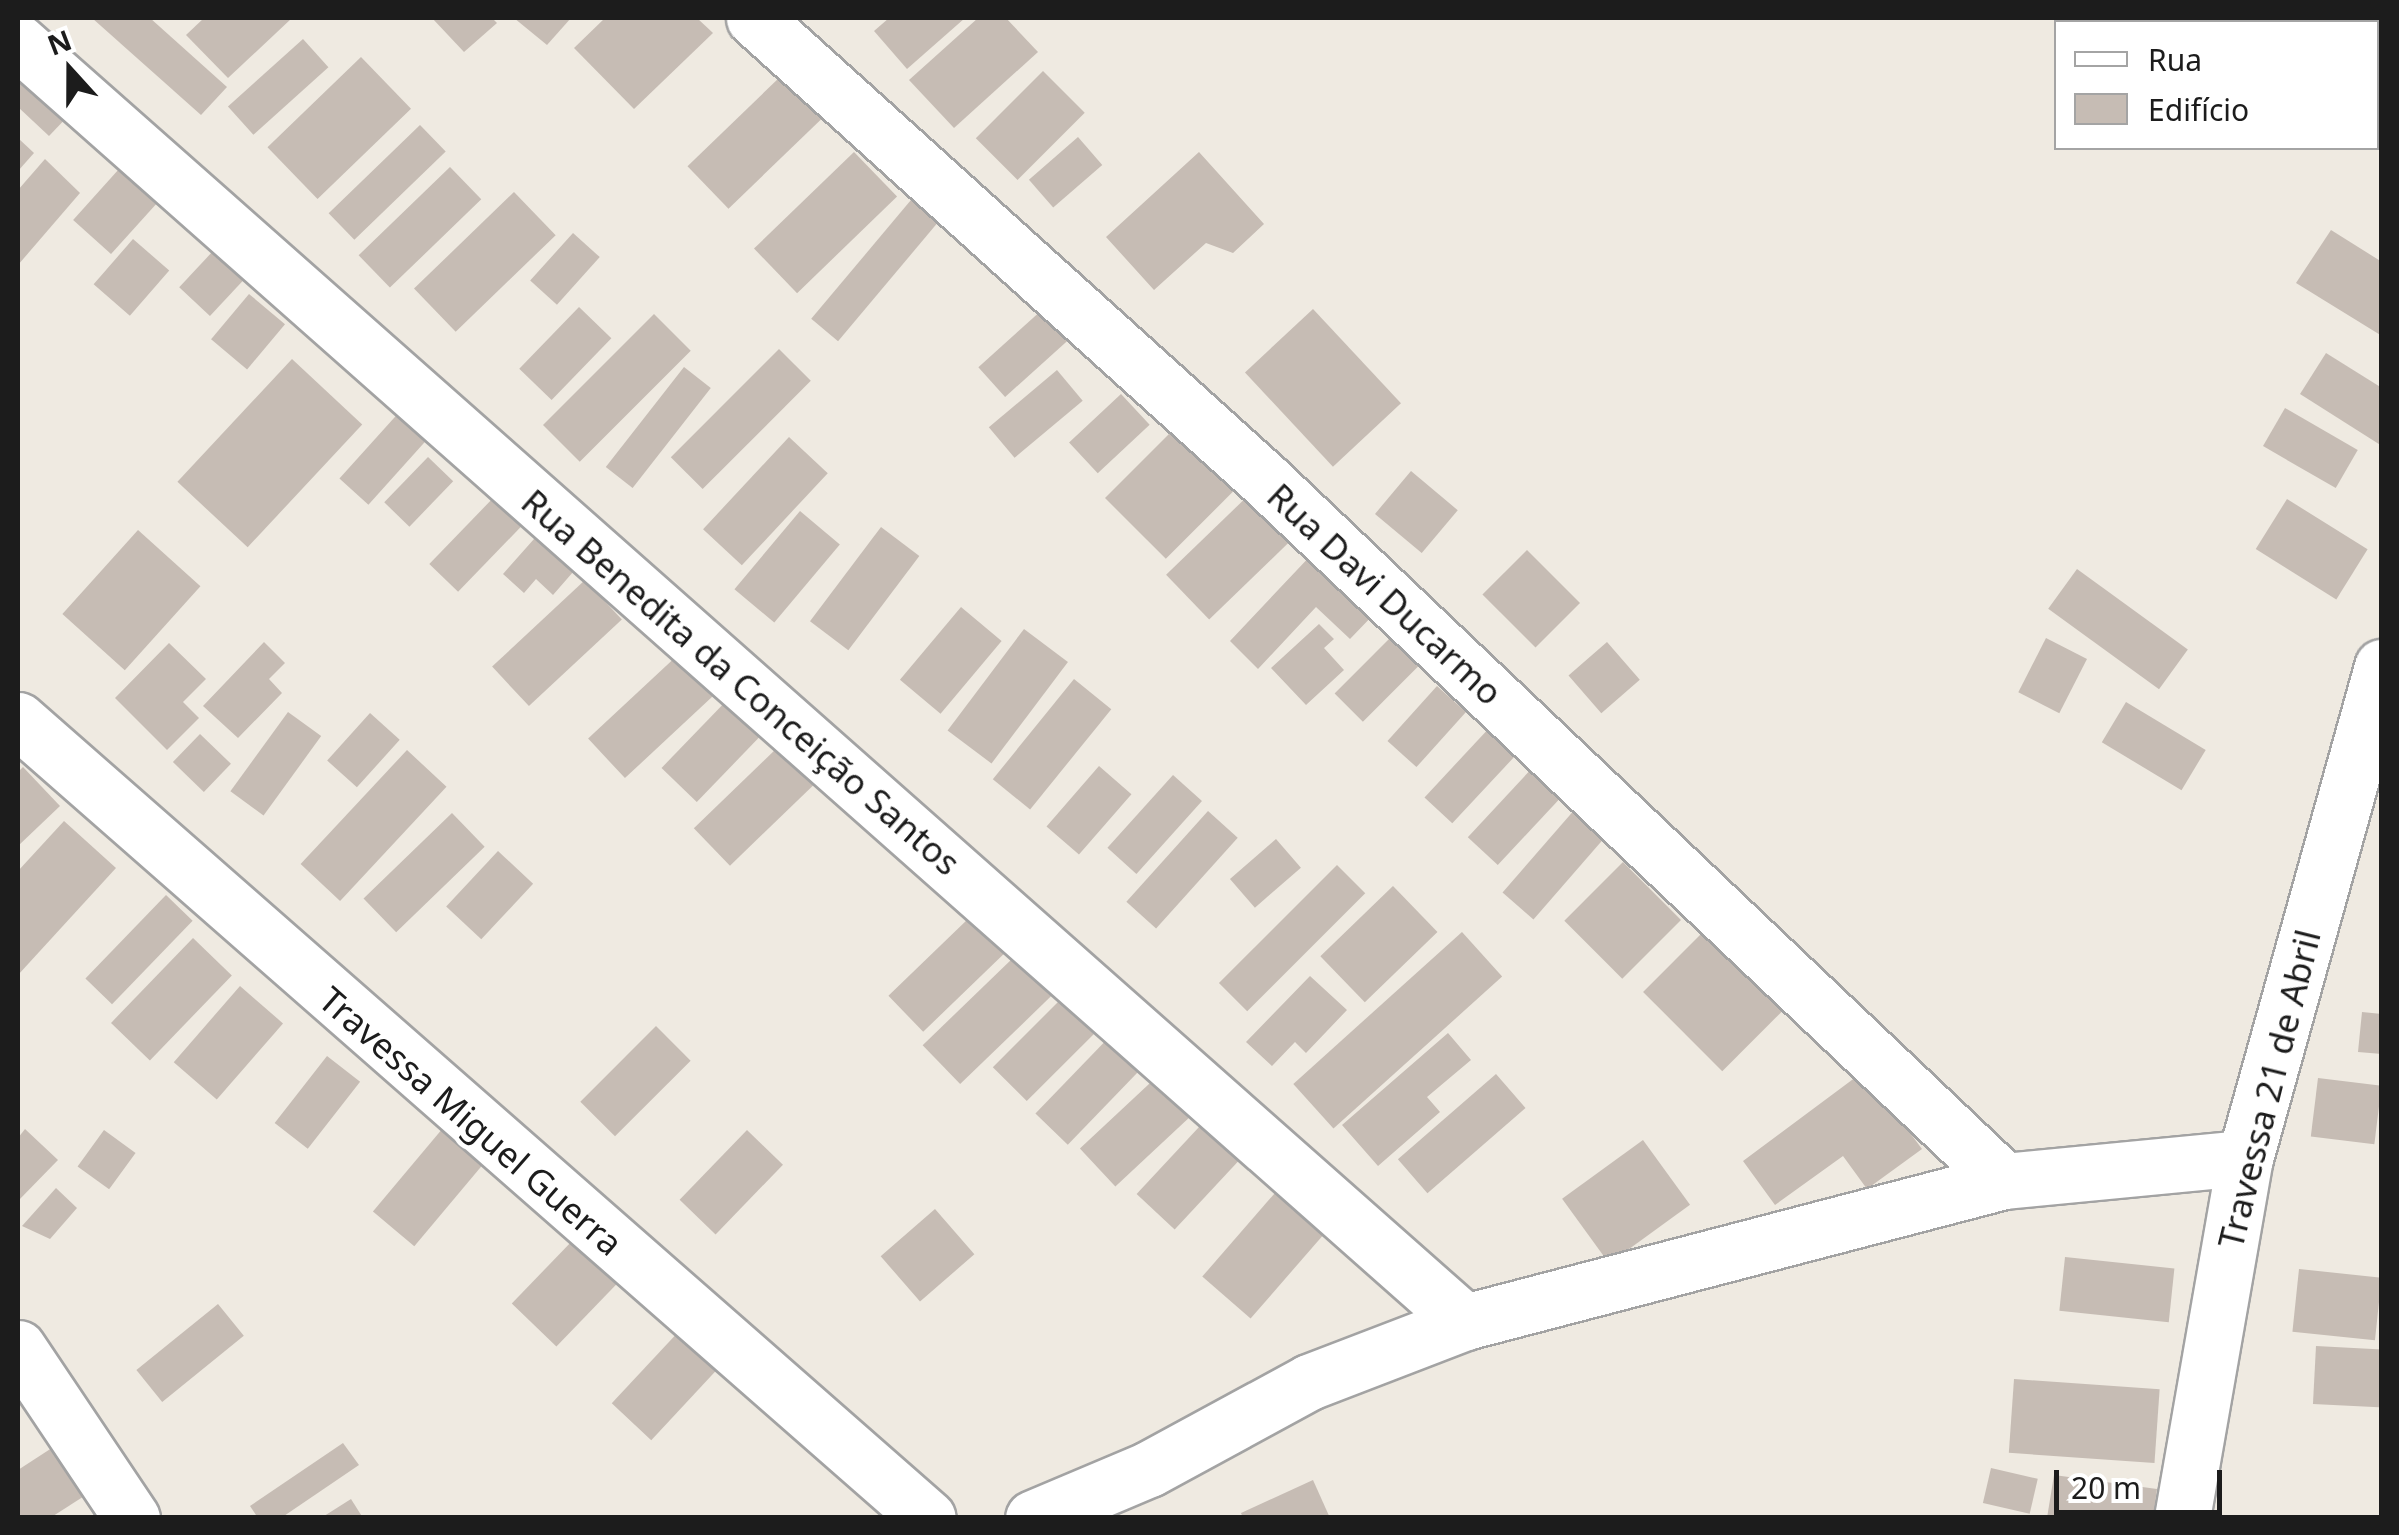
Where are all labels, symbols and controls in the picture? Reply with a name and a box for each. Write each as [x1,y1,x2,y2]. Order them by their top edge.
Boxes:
north arrow [20,20,120,120]
text: N [42,20,77,64]
legend [2054,20,2379,150]
text: Rua [2148,39,2202,80]
text: Edifício [2148,89,2249,130]
street label: Rua Davi Ducarmo [1259,475,1511,713]
street label: Rua Benedita da Conceição Santos [513,480,969,884]
street label: Travessa 21 de Abril [2209,925,2329,1253]
street label: Travessa Miguel Guerra [311,978,631,1264]
scale bar [2059,1450,2226,1512]
text: 20 m [2071,1467,2141,1508]

